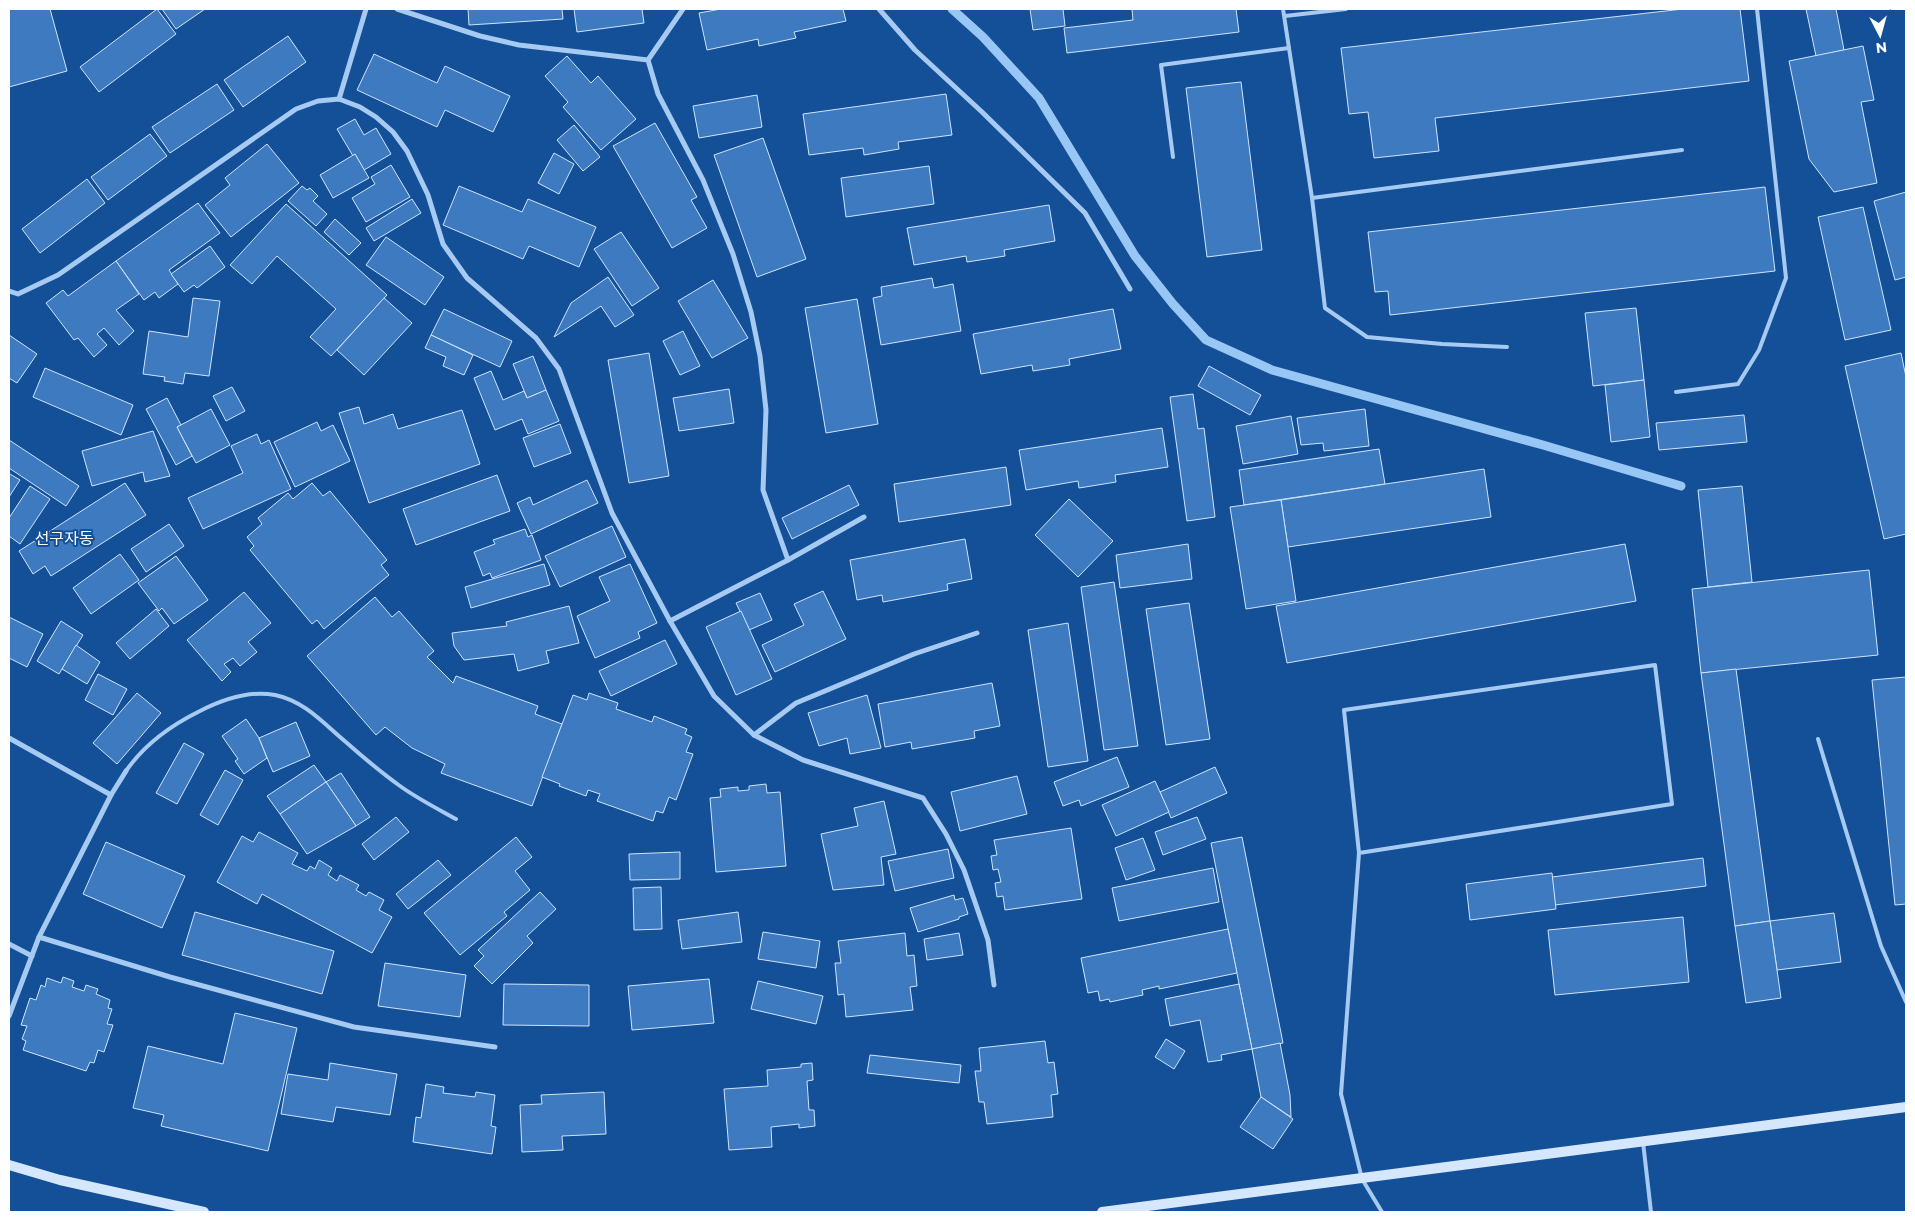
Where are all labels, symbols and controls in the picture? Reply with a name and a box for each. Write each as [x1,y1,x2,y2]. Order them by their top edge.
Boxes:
north arrow [1855,10,1905,60]
text: N [1875,38,1888,57]
district label: 선구자동 [35,529,94,548]

